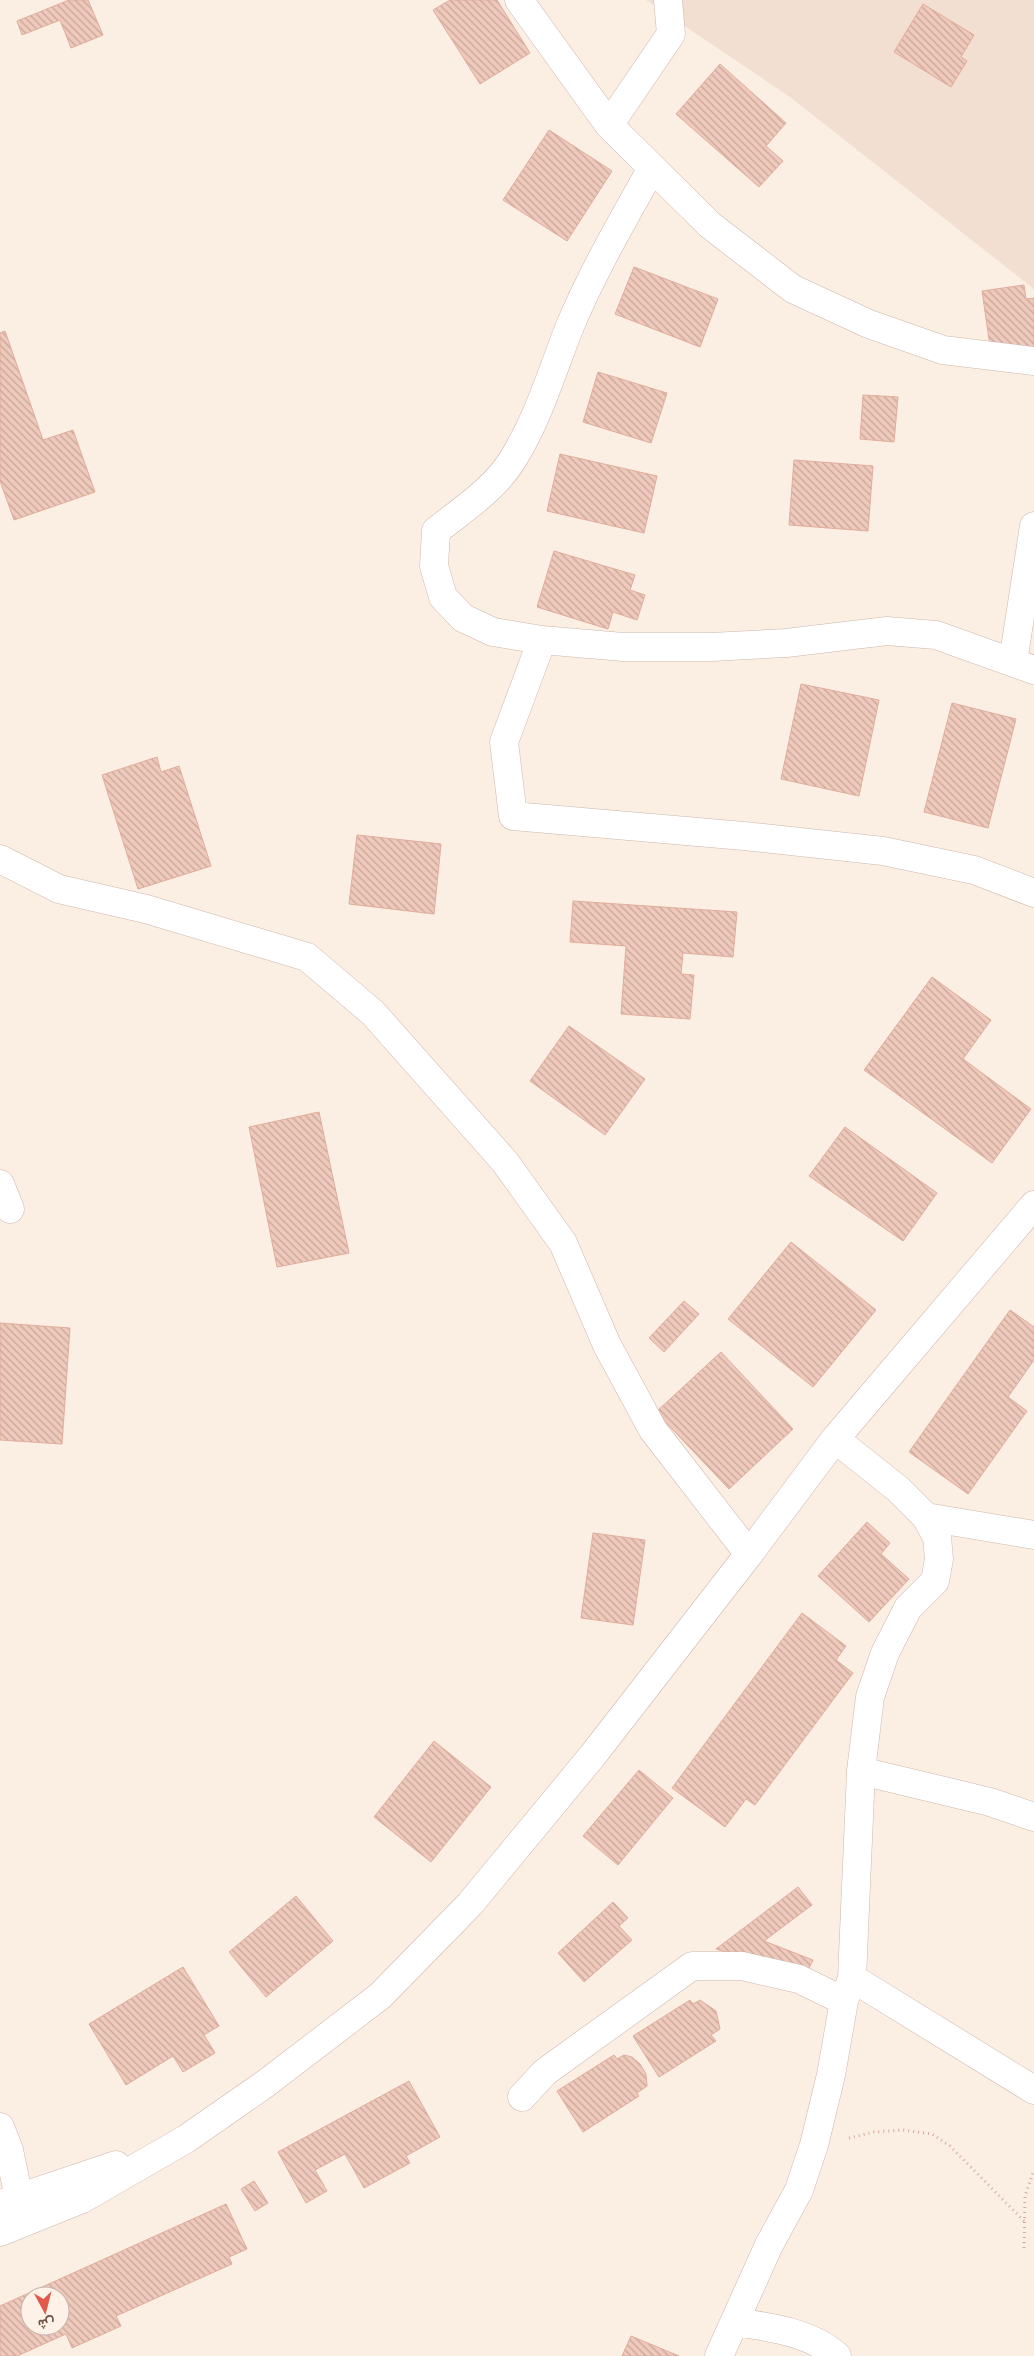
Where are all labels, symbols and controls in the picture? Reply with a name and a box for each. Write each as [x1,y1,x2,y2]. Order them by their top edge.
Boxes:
north arrow [20,2286,70,2336]
text: ش [37,2314,56,2334]

